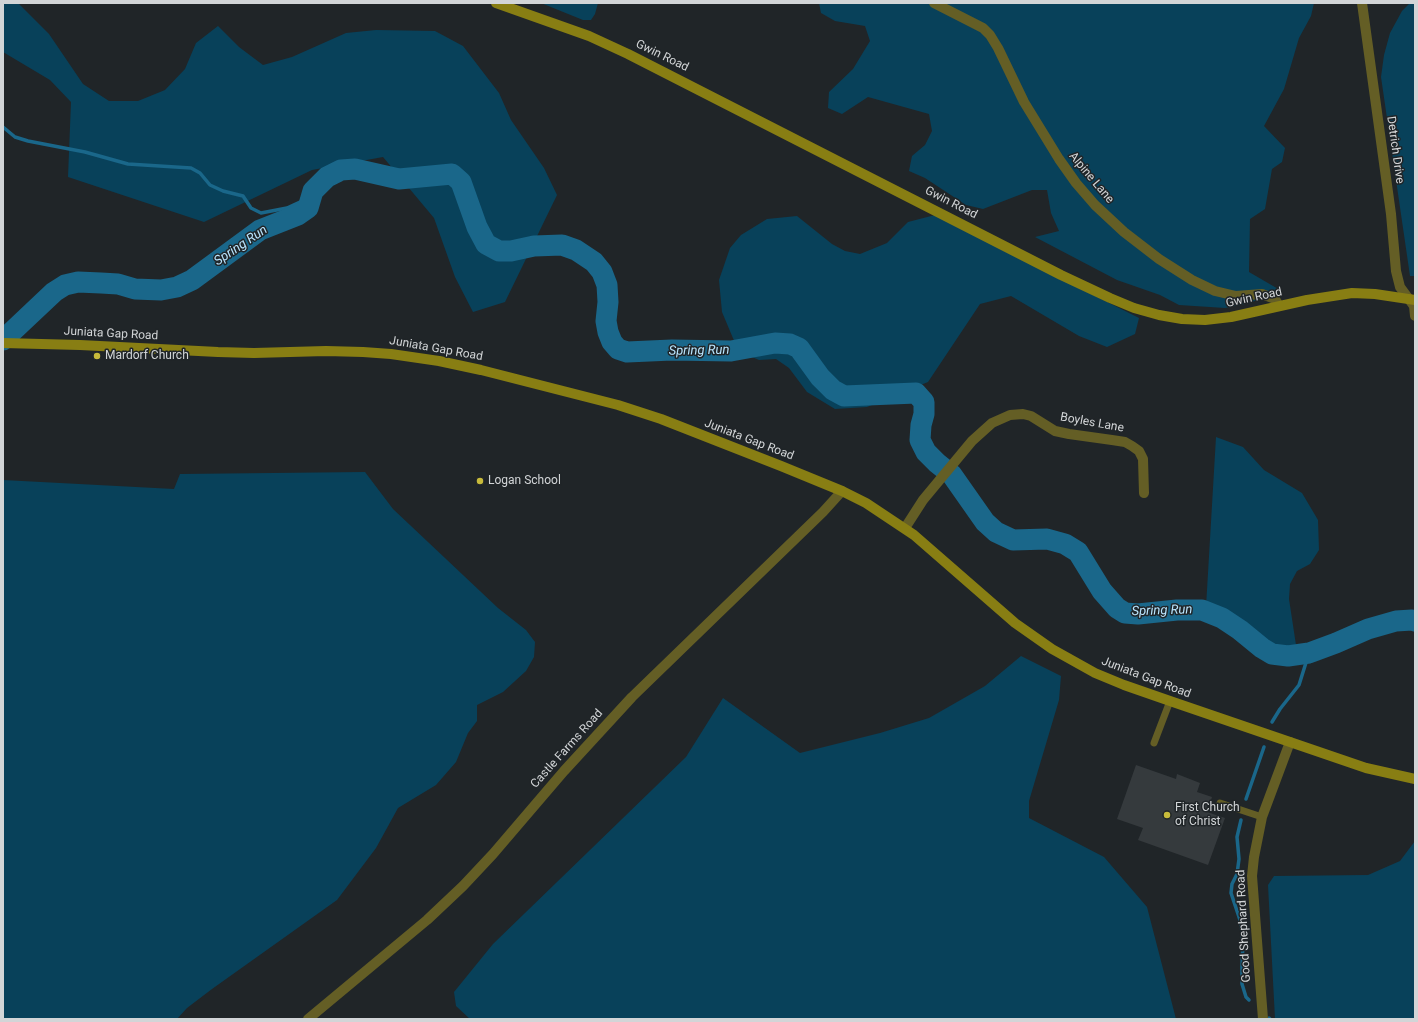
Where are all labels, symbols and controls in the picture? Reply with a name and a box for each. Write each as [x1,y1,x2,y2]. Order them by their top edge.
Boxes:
street label: Gwin Road [633,37,691,75]
street label: Detrich Drive [1383,115,1407,185]
street label: Alpine Lane [1065,149,1117,207]
street label: Gwin Road [922,184,980,222]
water label: Spring Run [211,223,271,269]
street label: Gwin Road [1225,285,1283,311]
street label: Juniata Gap Road [63,324,159,344]
street label: Juniata Gap Road [388,334,484,364]
water label: Spring Run [668,343,730,359]
place label: Mardorf Church [105,349,189,363]
marker: Mardorf Church [92,351,102,361]
street label: Boyles Lane [1059,410,1125,436]
street label: Juniata Gap Road [702,416,796,464]
place label: Logan School [488,474,561,488]
marker: Logan School [475,476,485,486]
water label: Spring Run [1131,602,1193,620]
street label: Juniata Gap Road [1099,654,1193,702]
street label: Castle Farms Road [528,707,606,791]
place label: First Church of Christ [1175,801,1240,829]
marker: First Church of Christ [1162,810,1172,820]
street label: Good Shephard Road [1234,869,1254,983]

